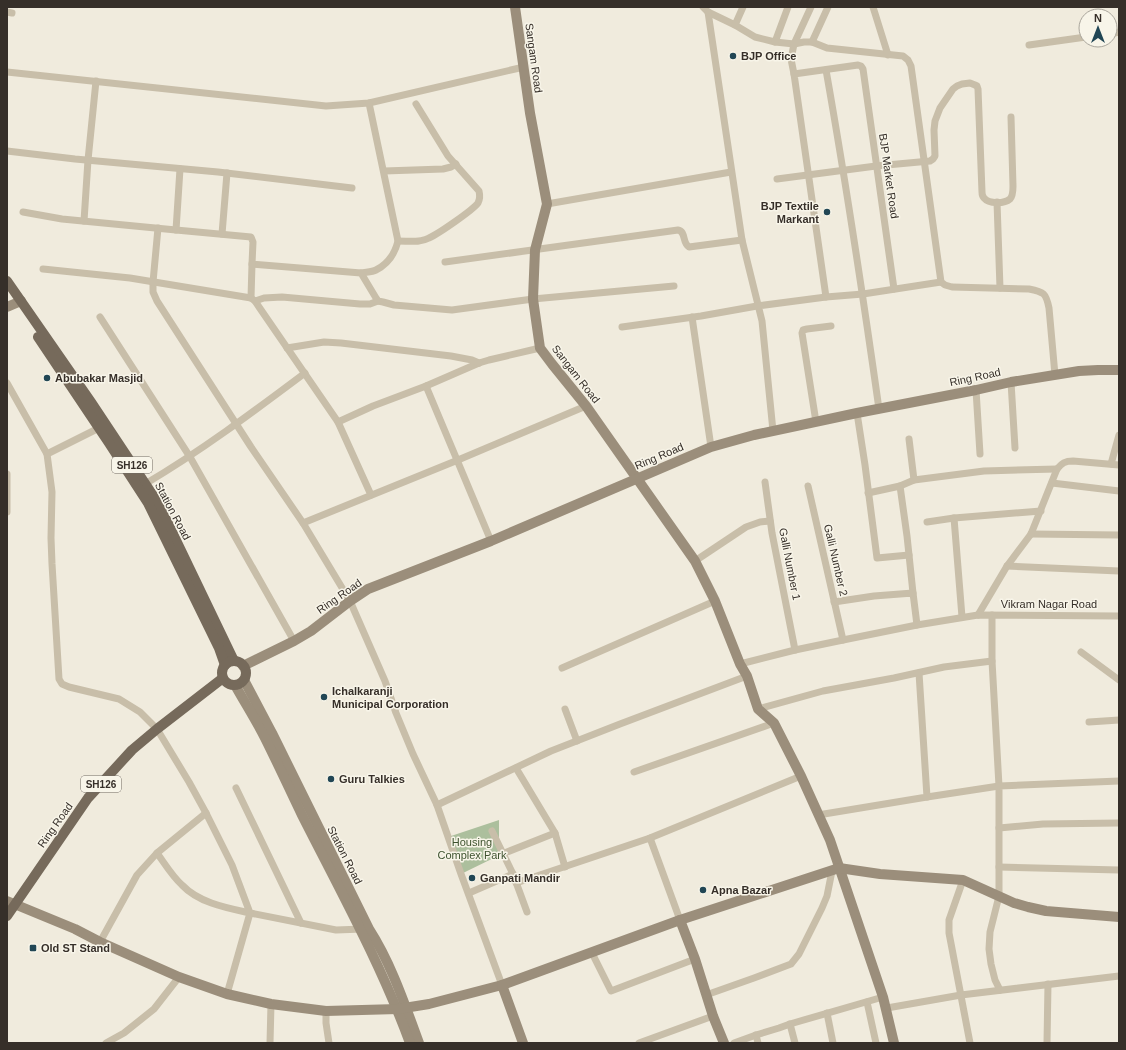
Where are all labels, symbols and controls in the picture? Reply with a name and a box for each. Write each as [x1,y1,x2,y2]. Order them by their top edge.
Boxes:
north arrow [1078,8,1118,48]
text: N [1094,12,1102,24]
street label: Sangam Road [523,22,545,94]
place label: BJP Office [741,50,796,62]
marker: BJP Office [728,51,738,61]
street label: BJP Market Road [877,133,901,219]
place label: BJP Textile Markant [761,200,819,225]
marker: BJP Textile Markant [822,207,832,217]
street label: Sangam Road [550,343,602,405]
street label: Ring Road [948,366,1002,388]
place label: Abubakar Masjid [55,372,143,384]
marker: Abubakar Masjid [42,373,52,383]
street label: Ring Road [633,440,685,472]
road number: SH126 [112,457,152,473]
street label: Station Road [153,480,193,542]
street label: Galli Number 2 [822,523,850,597]
street label: Galli Number 1 [777,527,803,601]
street label: Ring Road [314,576,364,616]
street label: Vikram Nagar Road [1001,598,1097,610]
place label: Ichalkaranji Municipal Corporation [332,685,449,710]
marker: Ichalkaranji Municipal Corporation [319,692,329,702]
place label: Guru Talkies [339,773,405,785]
marker: Guru Talkies [326,774,336,784]
road number: SH126 [81,776,121,792]
street label: Ring Road [35,800,75,850]
street label: Station Road [325,824,365,886]
park label: Housing Complex Park [437,836,507,861]
place label: Ganpati Mandir [480,872,561,884]
marker: Ganpati Mandir [467,873,477,883]
place label: Apna Bazar [711,884,772,896]
marker: Apna Bazar [698,885,708,895]
place label: Old ST Stand [41,942,110,954]
marker: Old ST Stand [28,943,38,953]

